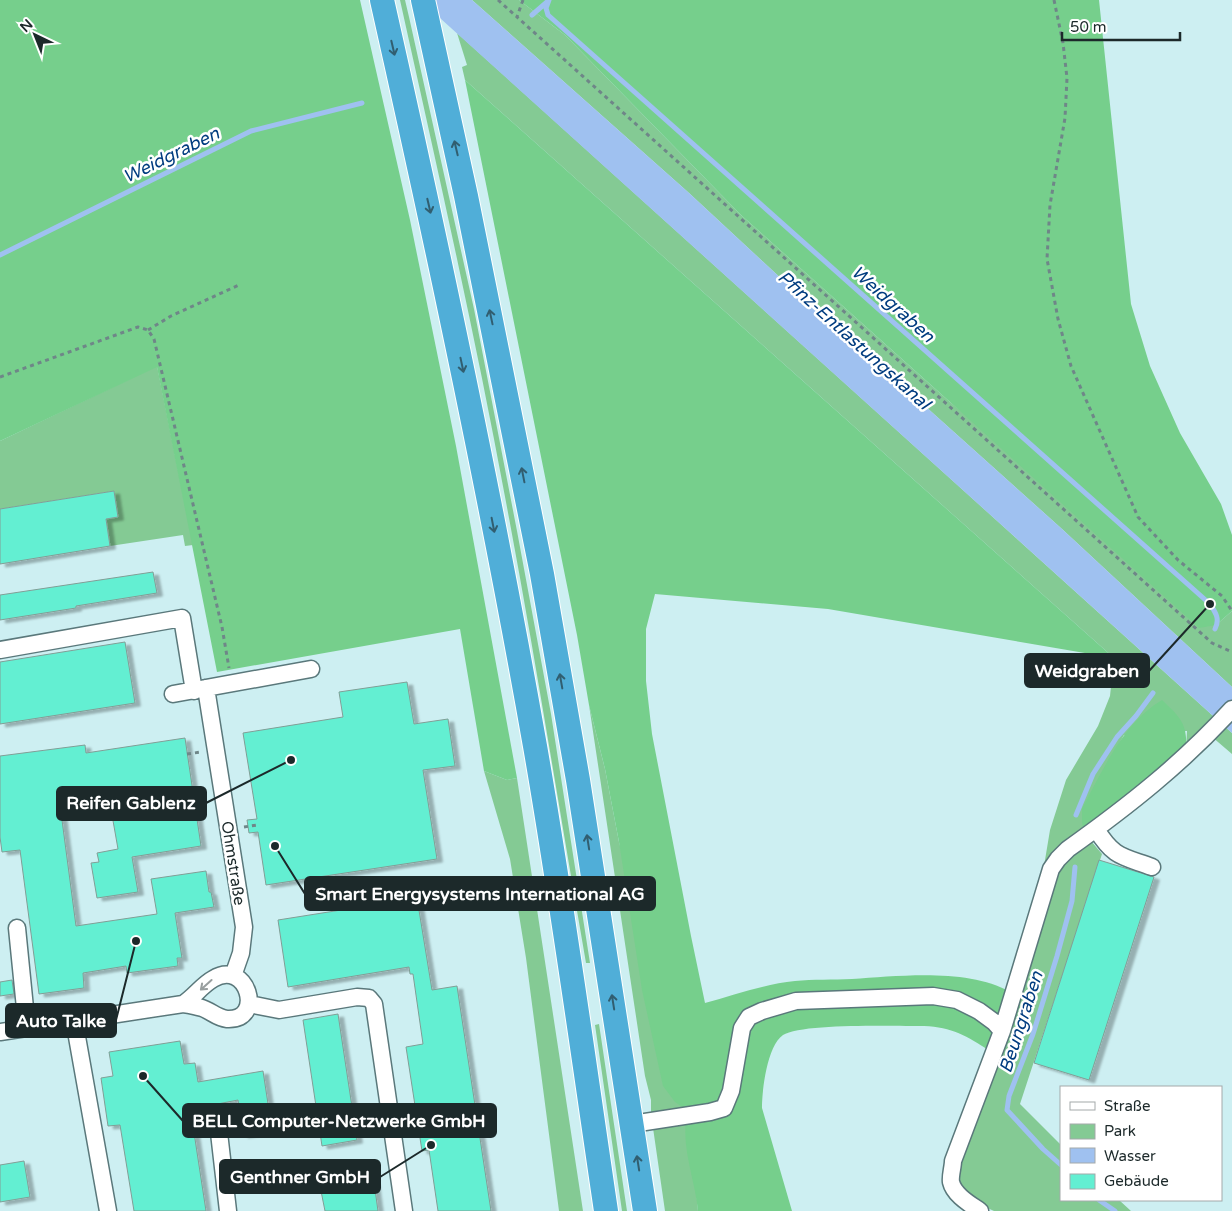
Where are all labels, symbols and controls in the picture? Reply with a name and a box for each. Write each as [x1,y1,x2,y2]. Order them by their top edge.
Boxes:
north arrow [10,10,60,60]
scale bar [1062,10,1180,42]
text: N [17,16,36,36]
text: 50 m [1070,18,1107,36]
one-way arrow [389,39,398,55]
water label: Weidgraben [119,122,224,188]
one-way arrow [451,141,460,157]
one-way arrow [425,198,434,214]
water label: Weidgraben [847,261,940,348]
water label: Pfinz-Entlastungskanal [773,266,936,416]
one-way arrow [486,309,495,325]
one-way arrow [457,357,467,373]
one-way arrow [518,467,527,483]
one-way arrow [488,516,498,532]
callout: Weidgraben [1025,654,1149,687]
text: Weidgraben [1035,660,1139,682]
one-way arrow [556,674,566,690]
callout: Reifen Gablenz [57,787,206,820]
text: Reifen Gablenz [66,792,196,814]
street label: Ohmstraße [216,820,250,907]
one-way arrow [582,834,592,850]
callout: Smart Energysystems International AG [305,877,655,910]
text: Smart Energysystems International AG [315,883,645,905]
water label: Beungraben [994,968,1048,1076]
one-way arrow [200,979,213,991]
one-way arrow [608,995,618,1011]
callout: Auto Talke [6,1004,116,1037]
text: Auto Talke [16,1010,106,1032]
legend [1060,1086,1222,1201]
text: Straße [1104,1097,1150,1115]
callout: BELL Computer-Netzwerke GmbH [183,1104,496,1137]
text: BELL Computer-Netzwerke GmbH [192,1110,486,1132]
text: Park [1104,1122,1136,1140]
text: Wasser [1104,1147,1156,1165]
one-way arrow [632,1155,642,1171]
callout: Genthner GmbH [220,1160,380,1193]
text: Genthner GmbH [230,1166,370,1188]
text: Gebäude [1104,1172,1169,1190]

